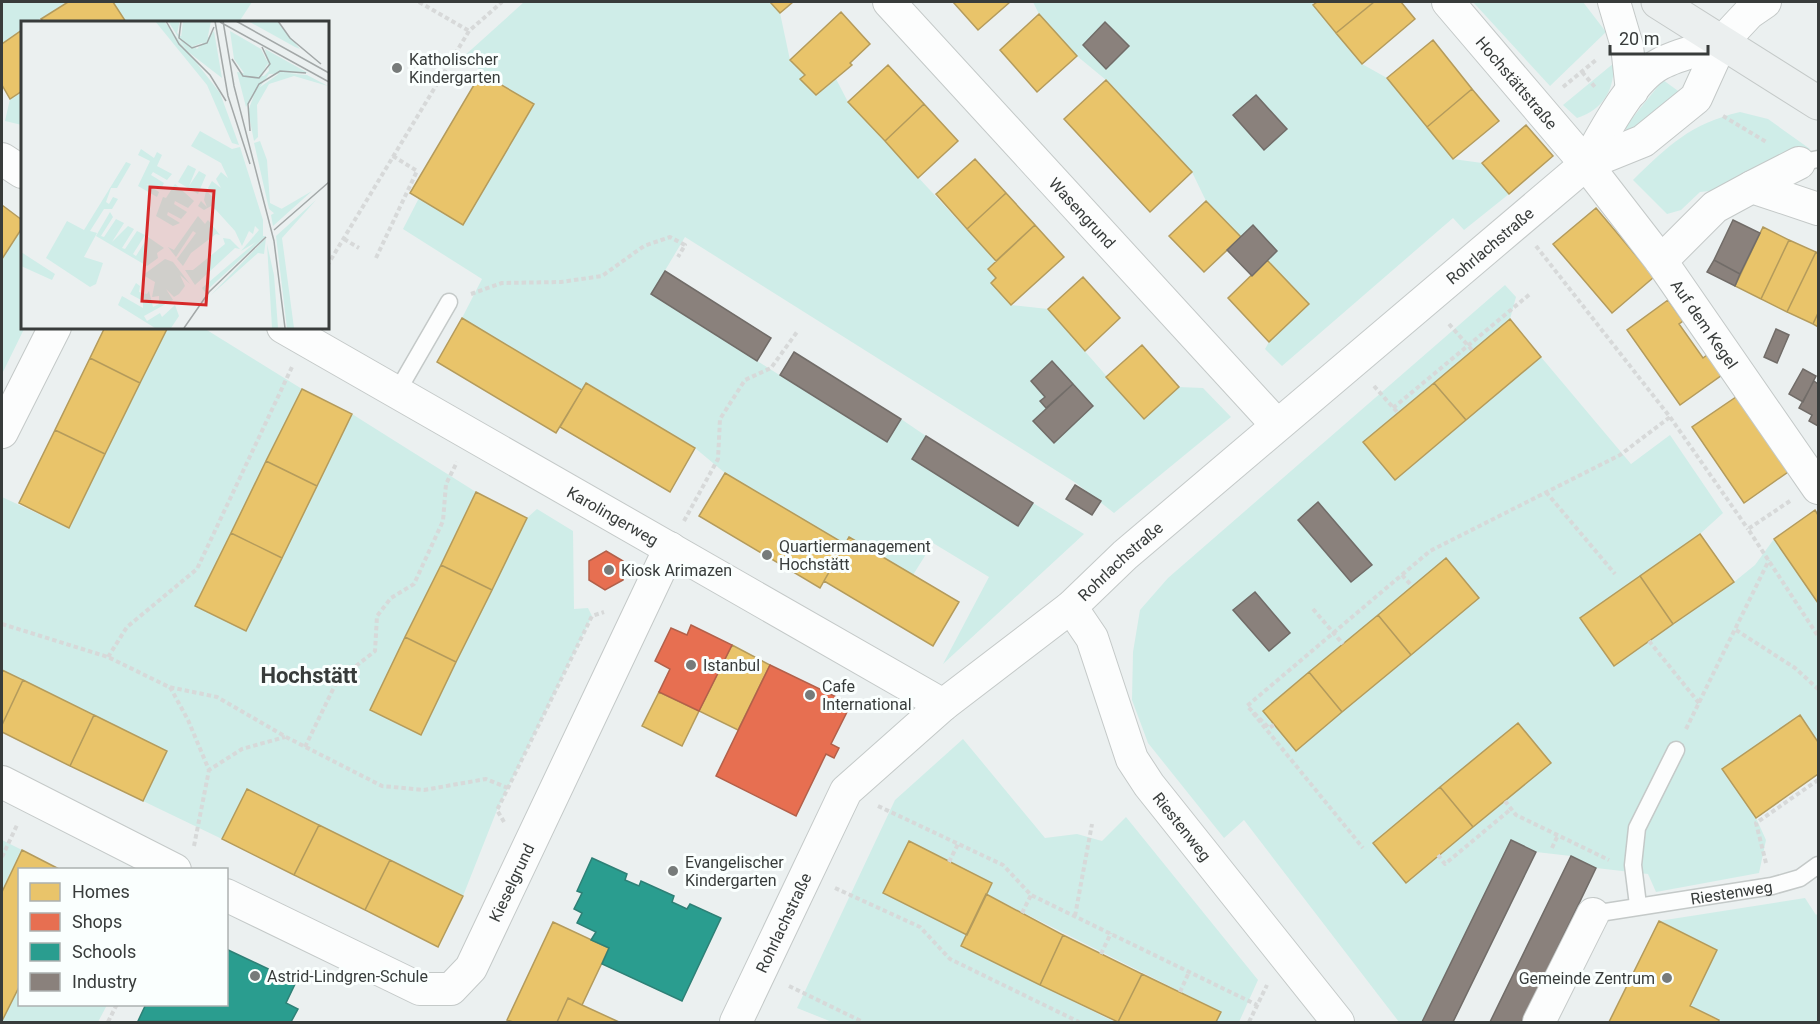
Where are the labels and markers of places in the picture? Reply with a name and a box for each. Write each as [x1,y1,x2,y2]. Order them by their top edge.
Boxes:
place label: Katholischer Kindergarten [409,50,501,87]
marker: Katholischer Kindergarten [390,61,404,75]
place label: Quartiermanagement Hochstätt [779,537,931,574]
marker: Quartiermanagement Hochstätt [760,548,774,562]
place label: Kiosk Arimazen [621,561,732,580]
marker: Kiosk Arimazen [602,563,616,577]
place label: Istanbul [703,656,760,675]
marker: Istanbul [684,658,698,672]
place label: Cafe International [822,677,912,714]
marker: Cafe International [803,688,817,702]
place label: Evangelischer Kindergarten [685,853,784,890]
marker: Evangelischer Kindergarten [666,864,680,878]
place label: Astrid-Lindgren-Schule [267,967,428,986]
marker: Astrid-Lindgren-Schule [248,969,262,983]
place label: Gemeinde Zentrum [1519,969,1655,988]
marker: Gemeinde Zentrum [1660,971,1674,985]

